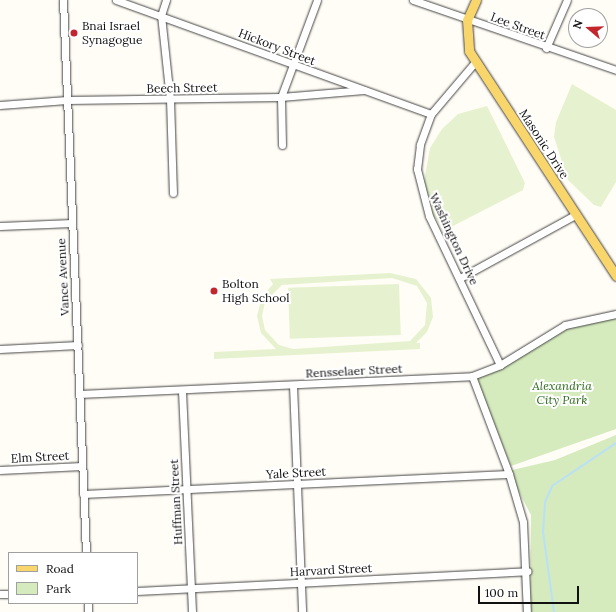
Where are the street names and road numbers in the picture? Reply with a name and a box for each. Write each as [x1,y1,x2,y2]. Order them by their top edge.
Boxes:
street label: Lee Street [489,9,547,43]
street label: Hickory Street [236,26,318,68]
street label: Beech Street [146,80,218,96]
street label: Masonic Drive [516,107,572,181]
street label: Washington Drive [426,191,482,287]
street label: Vance Avenue [54,238,72,316]
street label: Rensselaer Street [305,361,403,381]
street label: Elm Street [10,448,70,466]
street label: Huffman Street [167,459,185,545]
street label: Yale Street [266,464,326,482]
street label: Harvard Street [290,561,372,579]

